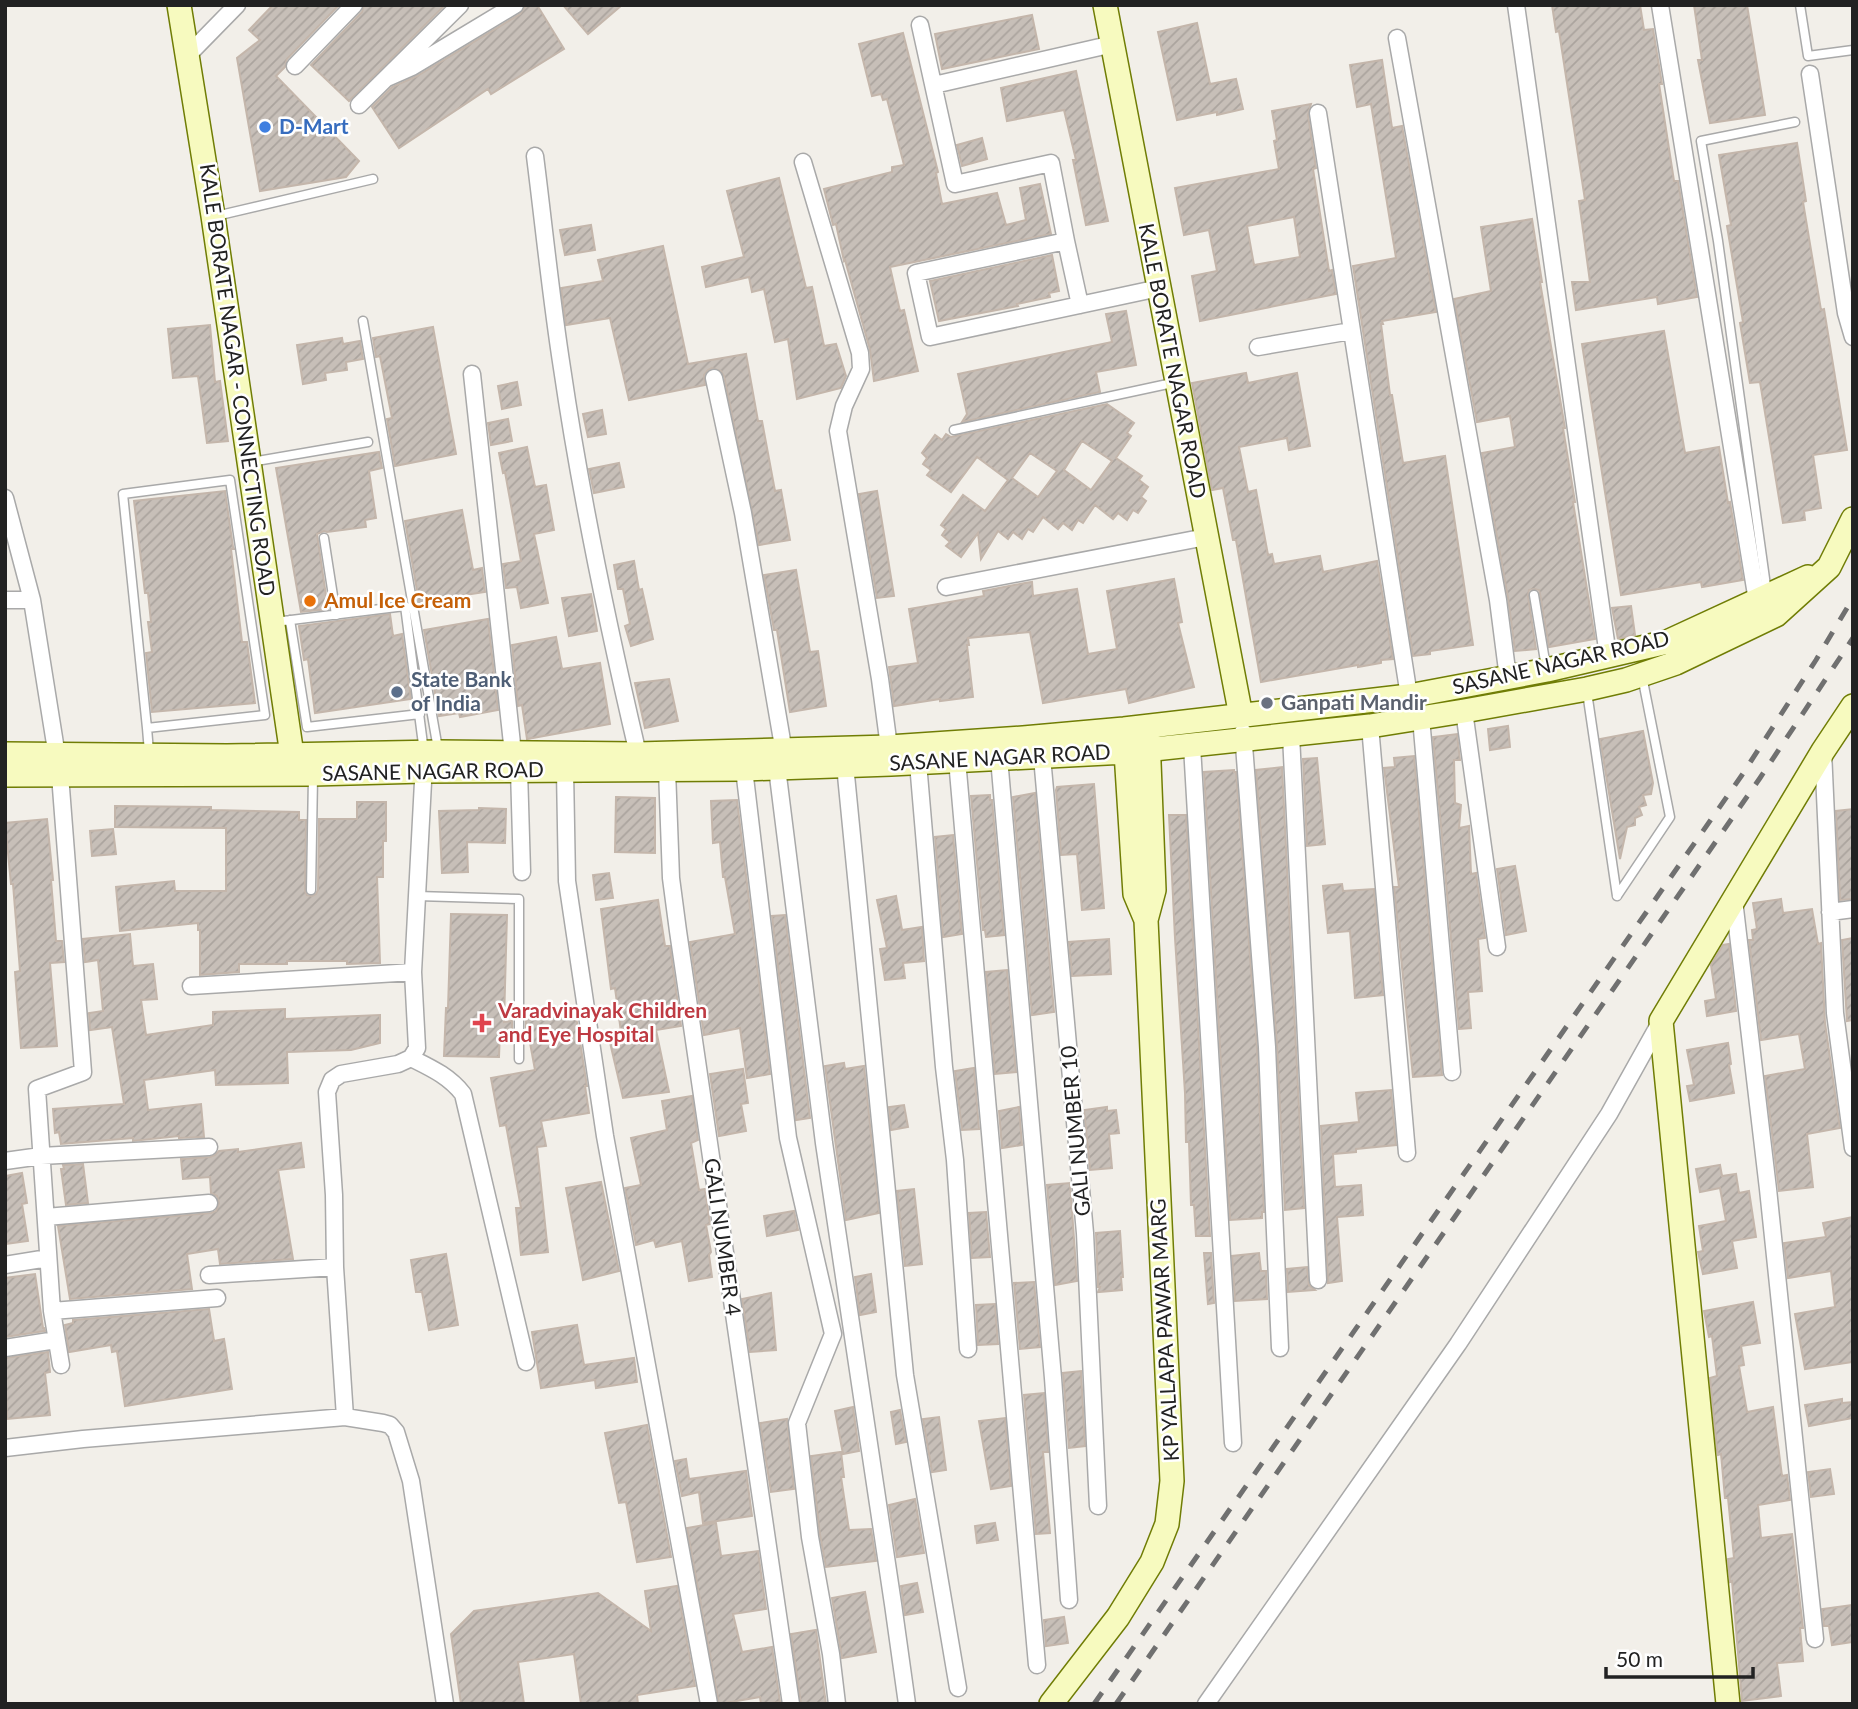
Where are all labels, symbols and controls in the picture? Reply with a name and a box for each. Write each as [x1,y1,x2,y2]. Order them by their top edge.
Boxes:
place label: D-Mart [279,113,349,138]
marker: D-Mart [257,119,273,135]
street label: KALE BORATE NAGAR - CONNECTING ROAD [196,162,281,598]
street label: KALE BORATE NAGAR ROAD [1134,221,1212,501]
place label: Amul Ice Cream [323,587,471,612]
marker: Amul Ice Cream [302,593,318,609]
street label: SASANE NAGAR ROAD [1450,624,1671,699]
place label: State Bank of India [411,666,513,715]
marker: State Bank of India [389,684,405,700]
place label: Ganpati Mandir [1281,689,1427,714]
marker: Ganpati Mandir [1259,695,1275,711]
street label: SASANE NAGAR ROAD [889,738,1111,775]
street label: SASANE NAGAR ROAD [322,756,544,785]
place label: Varadvinayak Children and Eye Hospital [497,997,707,1046]
marker: Varadvinayak Children and Eye Hospital [472,1013,492,1033]
street label: GALI NUMBER 10 [1055,1045,1094,1217]
street label: GALI NUMBER 4 [700,1156,747,1317]
street label: KP YALLAPA PAWAR MARG [1144,1198,1183,1462]
scale bar [1606,1636,1753,1680]
text: 50 m [1616,1646,1663,1671]

